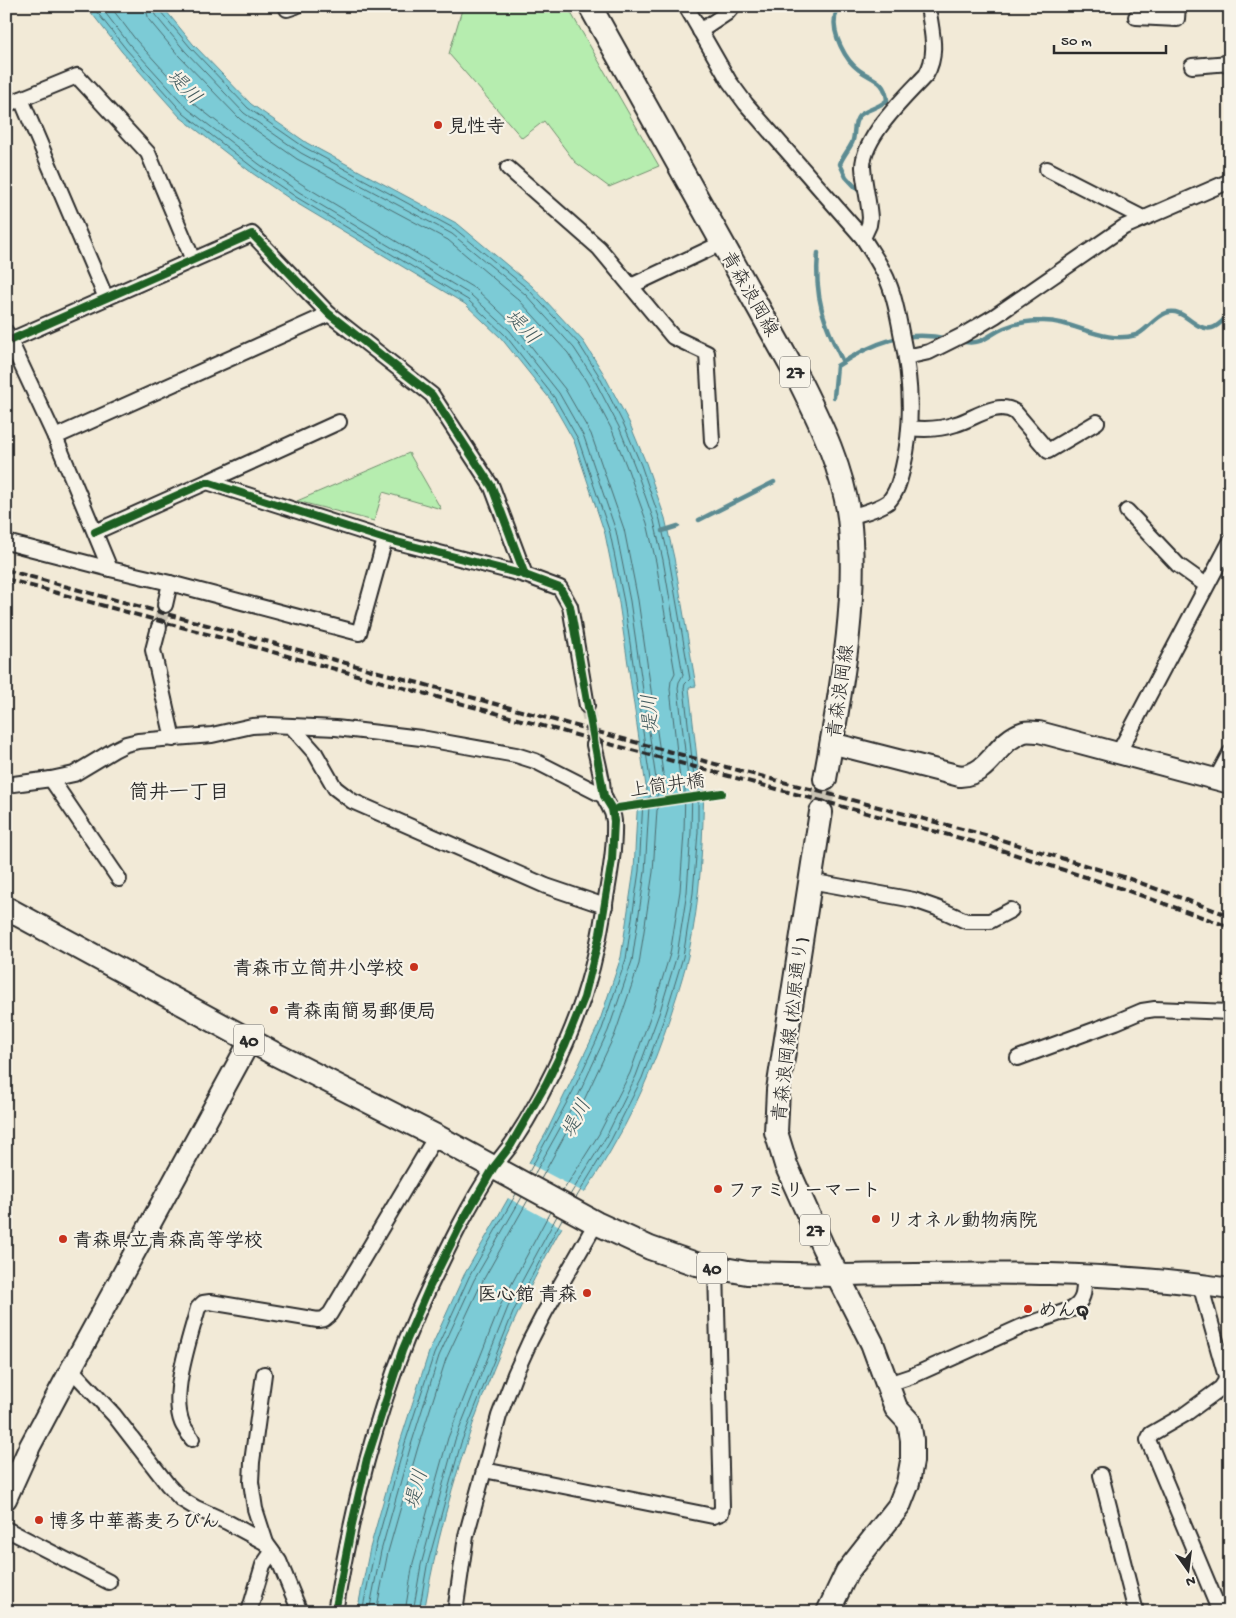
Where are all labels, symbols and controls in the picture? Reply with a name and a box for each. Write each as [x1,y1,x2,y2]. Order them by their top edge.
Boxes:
scale bar [1054,22,1166,54]
text: 50 m [1061,33,1092,51]
water label: 堤川 [160,65,206,111]
place label: 見性寺 [448,116,505,140]
marker: 見性寺 [432,119,444,131]
street label: 青森浪岡線 [714,247,783,342]
water label: 堤川 [498,305,544,351]
road number: 27 [780,357,810,388]
street label: 青森浪岡線 [823,643,860,740]
water label: 堤川 [639,693,665,734]
street label: 上筒井橋 [628,770,707,804]
district label: 筒井一丁目 [129,781,229,806]
street label: 青森浪岡線 (松原通り) [769,935,815,1123]
place label: 青森市立筒井小学校 [233,958,404,982]
marker: 青森市立筒井小学校 [408,961,420,973]
place label: 青森南簡易郵便局 [284,1001,436,1025]
marker: 青森南簡易郵便局 [268,1004,280,1016]
road number: 40 [234,1024,264,1056]
water label: 堤川 [558,1096,598,1143]
place label: ファミリーマート [728,1181,881,1204]
marker: ファミリーマート [712,1183,724,1195]
place label: リオネル動物病院 [886,1210,1038,1234]
marker: リオネル動物病院 [870,1213,882,1225]
road number: 27 [800,1214,830,1246]
place label: 青森県立青森高等学校 [73,1230,263,1254]
marker: 青森県立青森高等学校 [57,1233,69,1245]
road number: 40 [697,1252,727,1284]
place label: 医心館 青森 [478,1284,577,1308]
marker: 医心館 青森 [581,1287,593,1299]
place label: めんQ [1038,1301,1089,1324]
marker: めんQ [1022,1303,1034,1315]
water label: 堤川 [401,1467,435,1512]
place label: 博多中華蕎麦ろびん [49,1511,220,1535]
marker: 博多中華蕎麦ろびん [33,1514,45,1526]
north arrow [1164,1546,1214,1596]
text: N [1184,1571,1197,1590]

